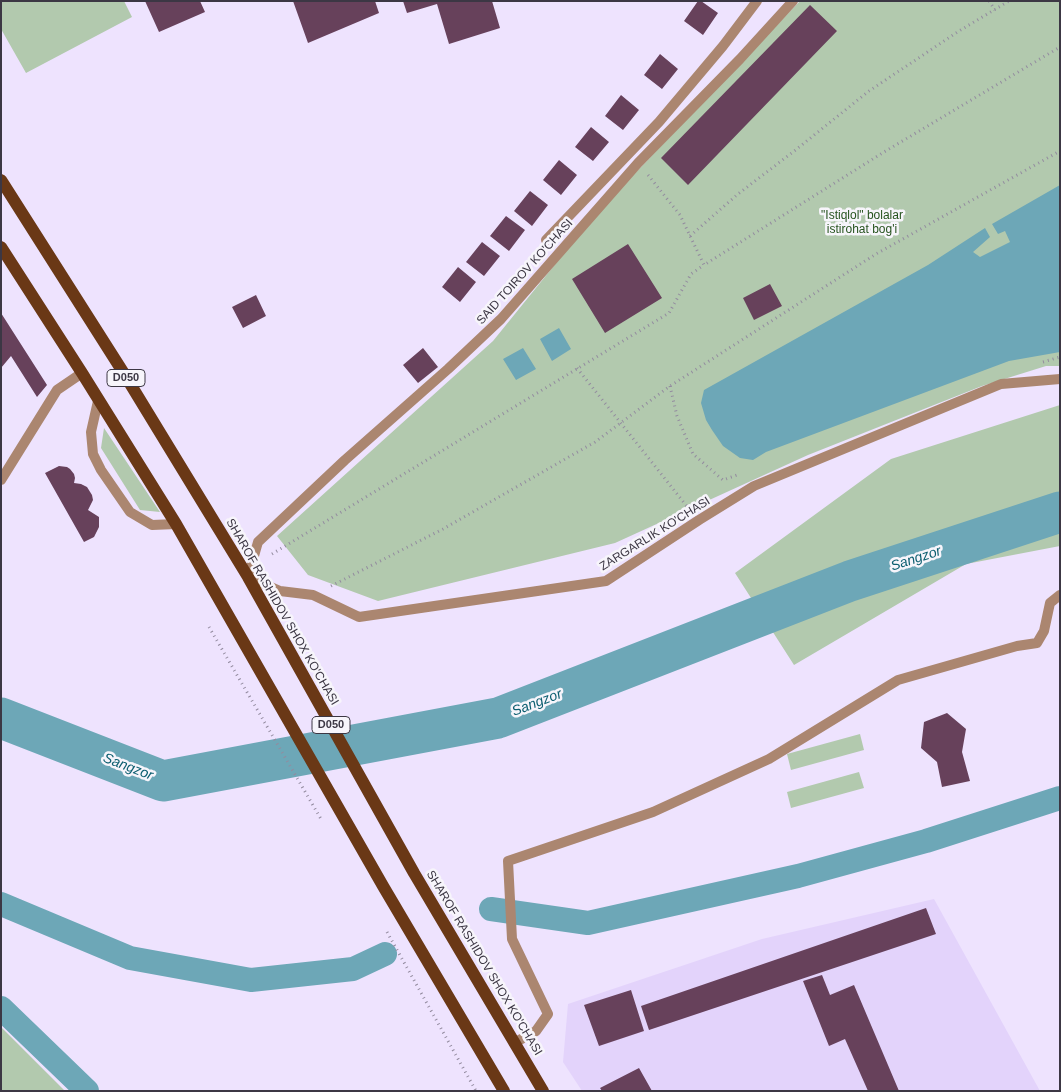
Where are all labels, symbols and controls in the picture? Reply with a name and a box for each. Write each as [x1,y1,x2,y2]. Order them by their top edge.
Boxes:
park label: "Istiqlol" bolalar istirohat bog'i [821,209,903,237]
street label: SAID TOIROV KO'CHASI [474,216,576,328]
road number: D050 [107,369,145,386]
street label: ZARGARLIK KO'CHASI [597,494,713,574]
street label: SHAROF RASHIDOV SHOX KO'CHASI [223,516,341,708]
water label: Sangzor [889,543,943,575]
water label: Sangzor [510,686,564,720]
road number: D050 [312,716,350,734]
water label: Sangzor [101,750,155,784]
street label: SHAROF RASHIDOV SHOX KO'CHASI [423,868,545,1058]

